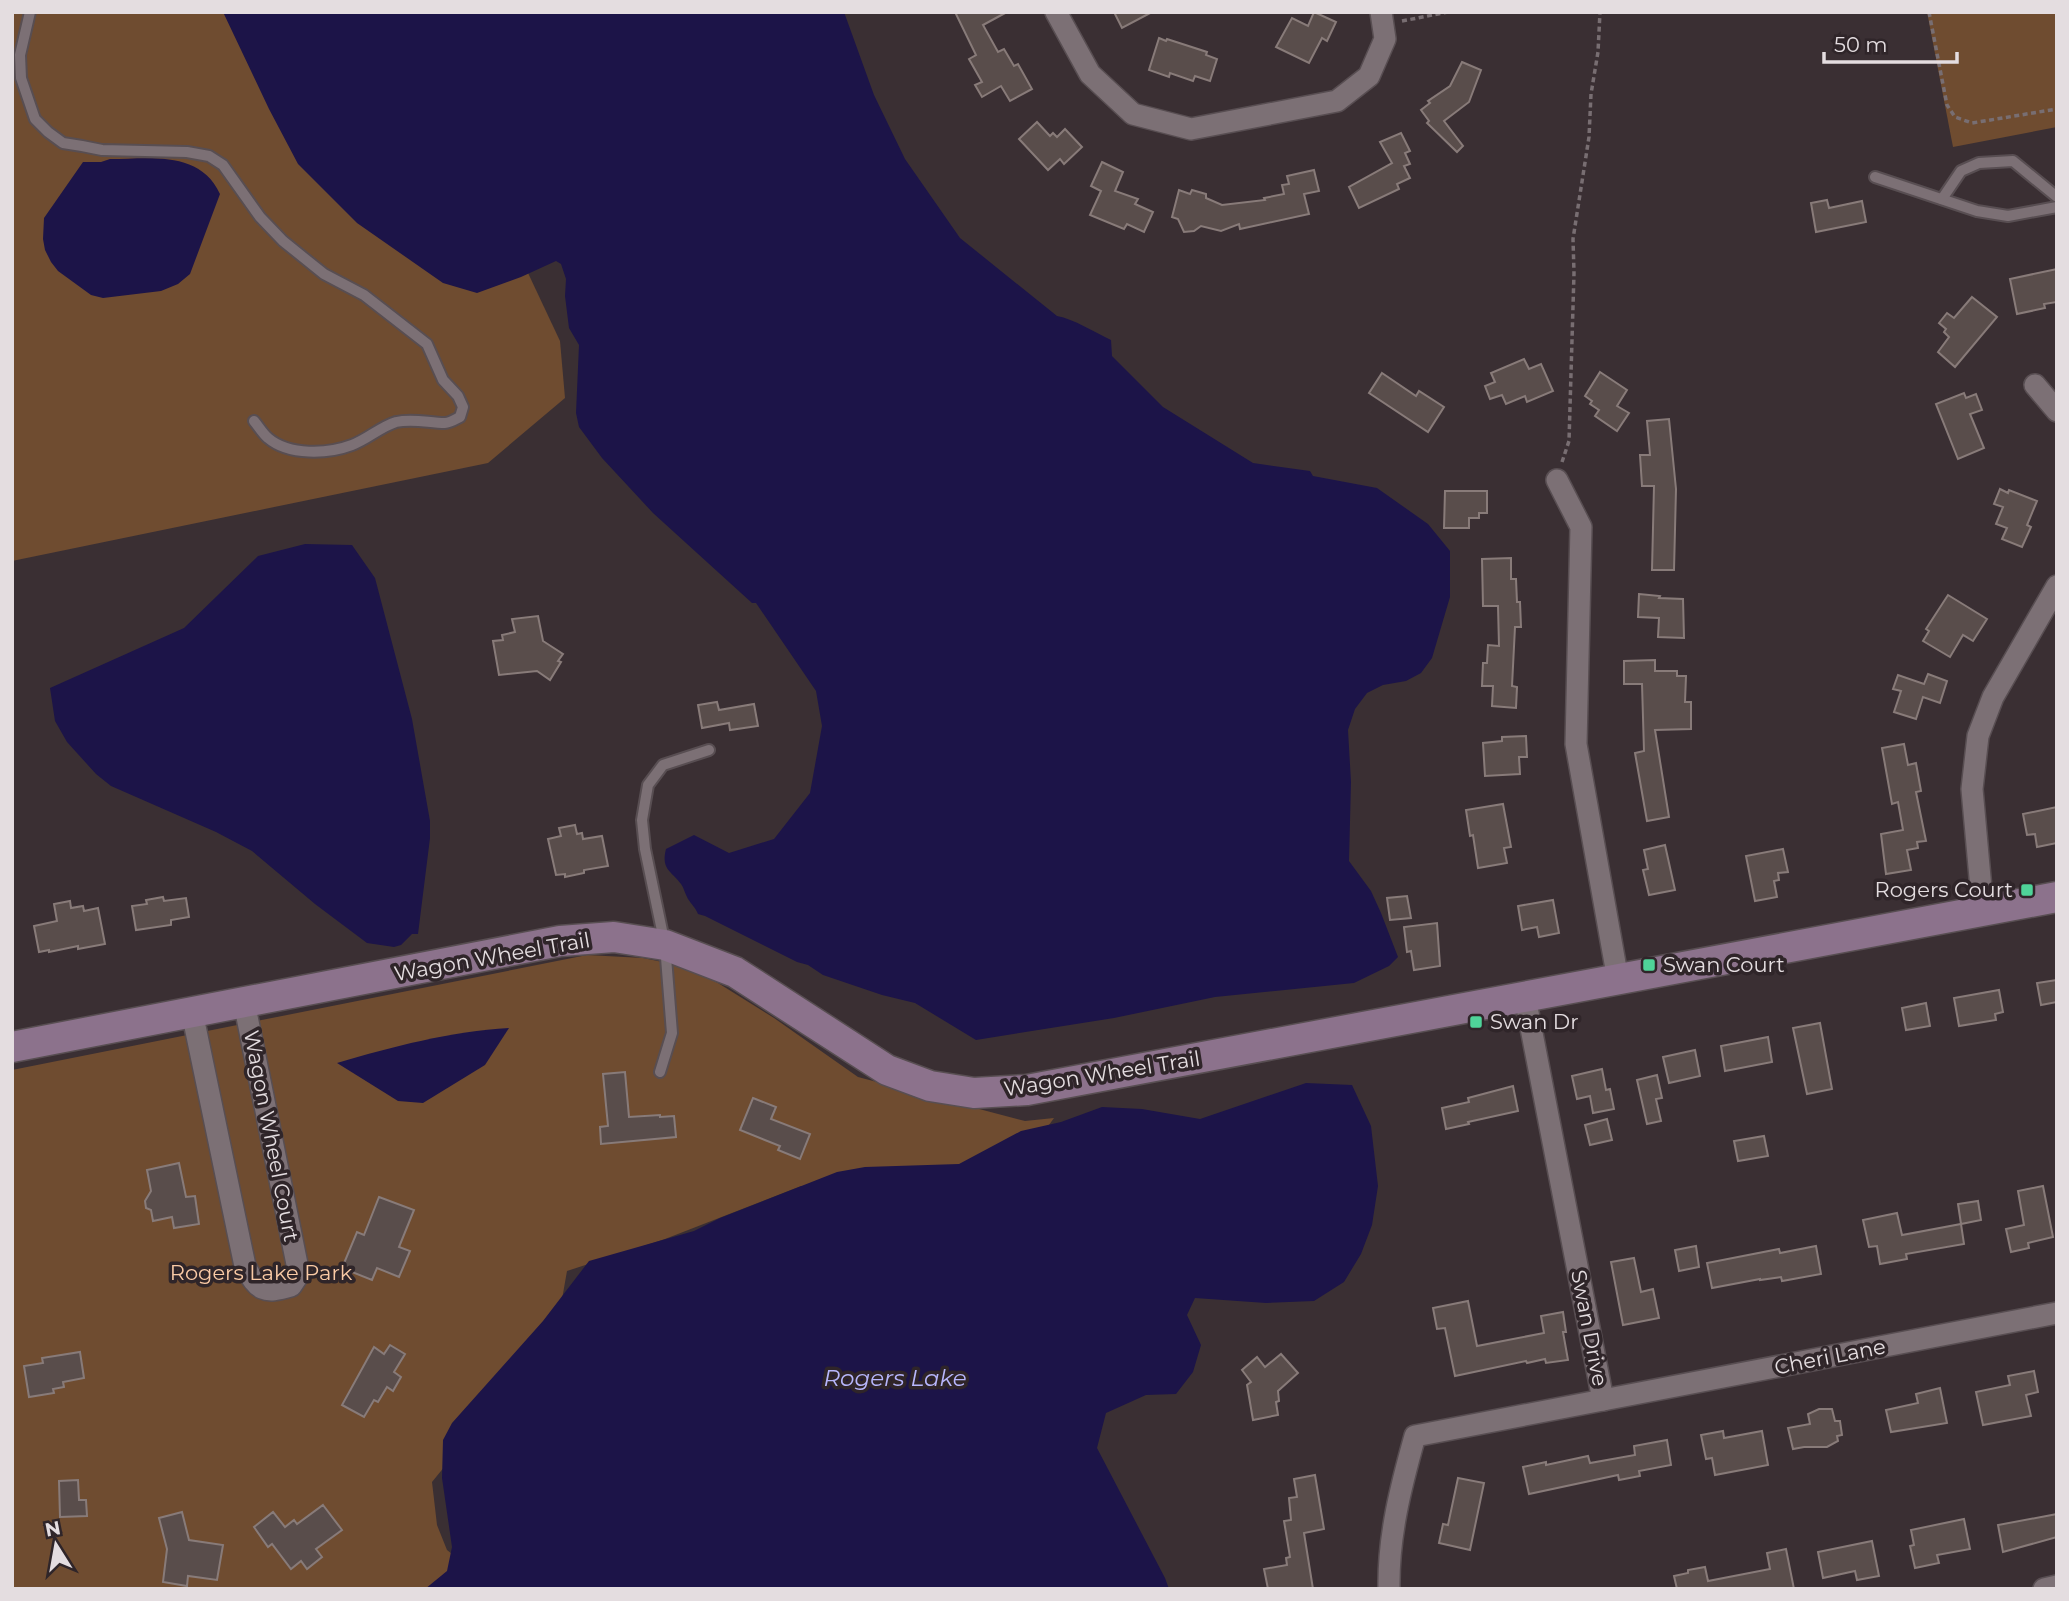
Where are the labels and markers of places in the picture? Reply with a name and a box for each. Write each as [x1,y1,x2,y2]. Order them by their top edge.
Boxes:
place label: Rogers Court [1875,877,2013,902]
marker: Rogers Court [2019,882,2035,898]
place label: Swan Court [1663,952,1785,977]
marker: Swan Court [1641,957,1657,973]
place label: Swan Dr [1490,1009,1579,1034]
marker: Swan Dr [1468,1014,1484,1030]

